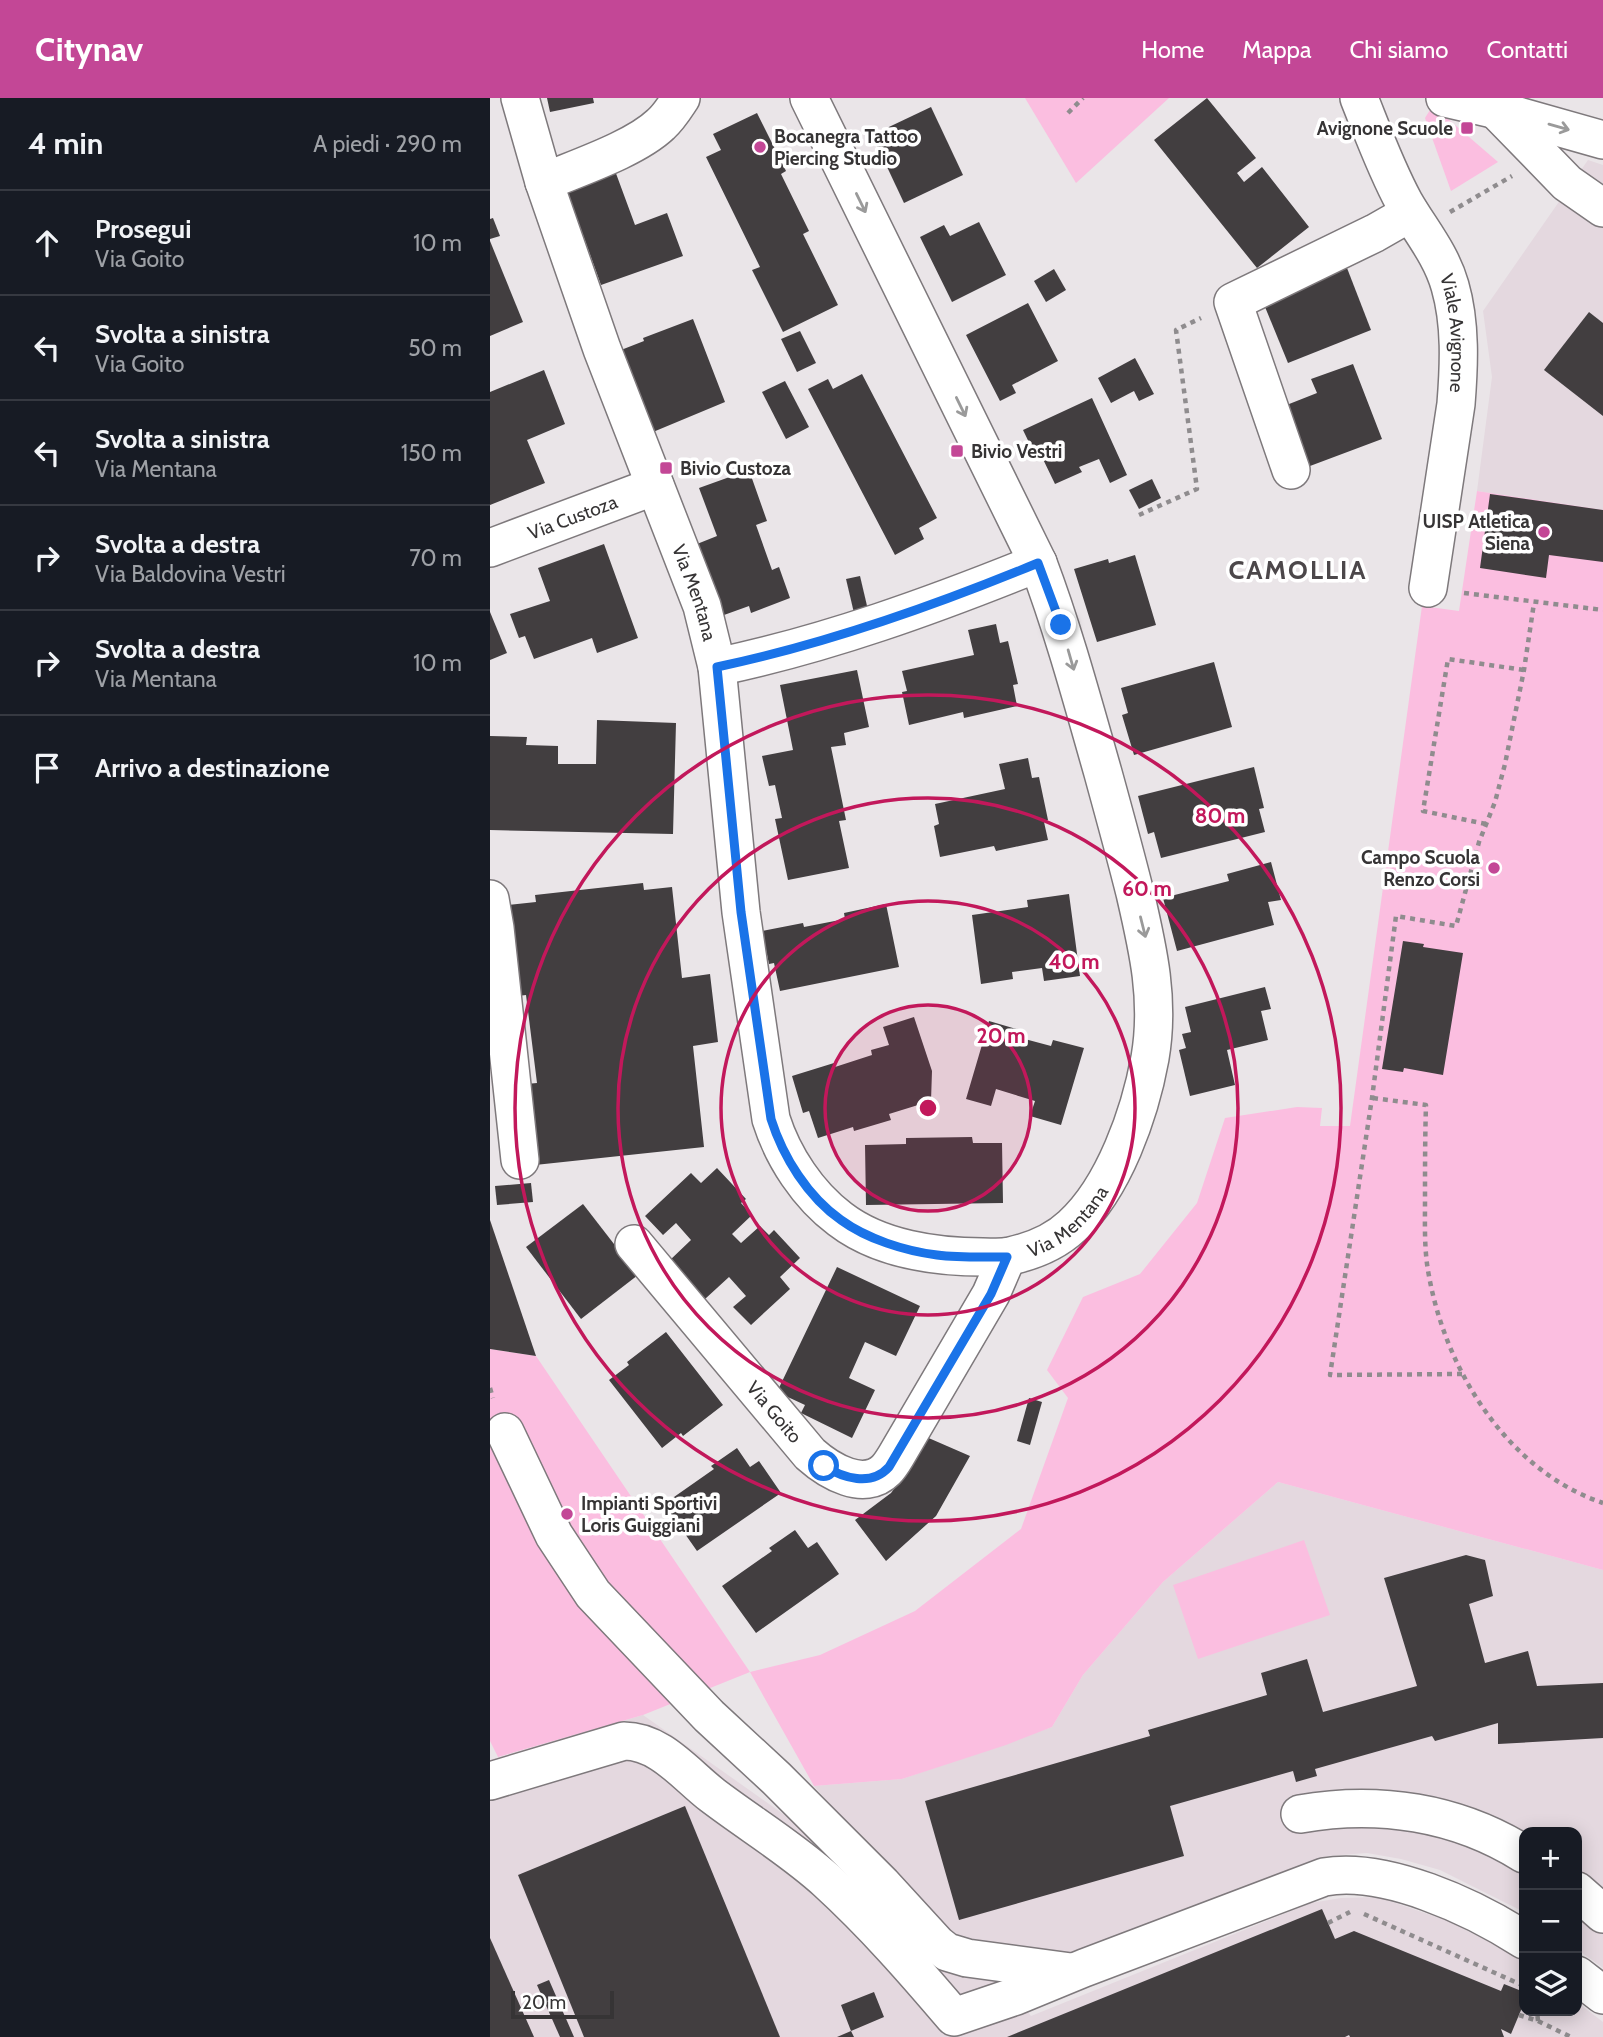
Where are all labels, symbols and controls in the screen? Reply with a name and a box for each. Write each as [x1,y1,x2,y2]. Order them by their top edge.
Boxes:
text: Citynav [35,29,143,69]
text: Home [1141,35,1204,64]
text: Mappa [1242,35,1311,64]
text: Chi siamo [1349,35,1448,64]
text: Contatti [1486,35,1568,64]
place label: Avignone Scuole [1317,117,1453,140]
marker: Avignone Scuole [1459,120,1475,136]
one-way arrow [1547,121,1569,134]
text: 4 min [28,125,103,162]
place label: Bocanegra Tattoo Piercing Studio [774,125,918,170]
text: A piedi · 290 m [313,130,462,158]
marker: Bocanegra Tattoo Piercing Studio [752,139,768,155]
one-way arrow [855,192,868,213]
text: Prosegui [95,213,191,245]
icon: ahead [28,224,66,262]
text: 10 m [413,229,462,257]
text: Via Goito [95,245,184,273]
street label: Viale Avignone [1435,271,1470,394]
text: Svolta a sinistra [95,318,270,350]
icon: left [28,329,66,367]
text: 50 m [408,334,462,362]
text: Via Goito [95,350,184,378]
one-way arrow [955,396,969,417]
text: Svolta a sinistra [95,423,270,455]
icon: left [28,434,66,472]
text: 150 m [401,439,462,467]
place label: Bivio Vestri [971,440,1062,463]
marker: Bivio Vestri [949,443,965,459]
text: Via Mentana [95,455,217,483]
place label: Bivio Custoza [680,457,792,480]
marker: Bivio Custoza [658,460,674,476]
street label: Via Custoza [524,490,620,544]
place label: UISP Atletica Siena [1423,510,1531,555]
marker: UISP Atletica Siena [1536,524,1552,540]
text: Svolta a destra [95,528,260,560]
icon: right [28,539,66,577]
street label: Via Mentana [668,541,722,643]
text: 70 m [409,544,462,572]
district label: CAMOLLIA [1229,554,1367,586]
text: Via Baldovina Vestri [95,560,286,588]
route end [1045,609,1076,640]
text: Svolta a destra [95,633,260,665]
icon: right [28,644,66,682]
text: 10 m [413,649,462,677]
one-way arrow [1065,649,1078,671]
text: Via Mentana [95,665,217,693]
icon: arrive [28,749,66,787]
text: Arrivo a destinazione [95,752,330,784]
text: 80 m [1195,803,1245,828]
place label: Campo Scuola Renzo Corsi [1361,846,1481,891]
marker: Campo Scuola Renzo Corsi [1486,860,1502,876]
text: 60 m [1122,876,1172,901]
one-way arrow [1137,915,1150,938]
text: 40 m [1049,949,1099,974]
text: 20 m [977,1023,1025,1048]
centre of rings [916,1096,940,1120]
street label: Via Mentana [1024,1181,1113,1262]
street label: Via Goito [742,1376,807,1448]
route start [808,1450,839,1481]
place label: Impianti Sportivi Loris Guiggiani [581,1492,717,1537]
marker: Impianti Sportivi Loris Guiggiani [559,1506,575,1522]
map controls [1519,1827,1582,2016]
button: + [1519,1827,1582,1890]
button: − [1519,1890,1582,1953]
button: layers [1519,1953,1582,2016]
scale bar [511,1988,614,2020]
text: 20 m [522,1991,566,2014]

